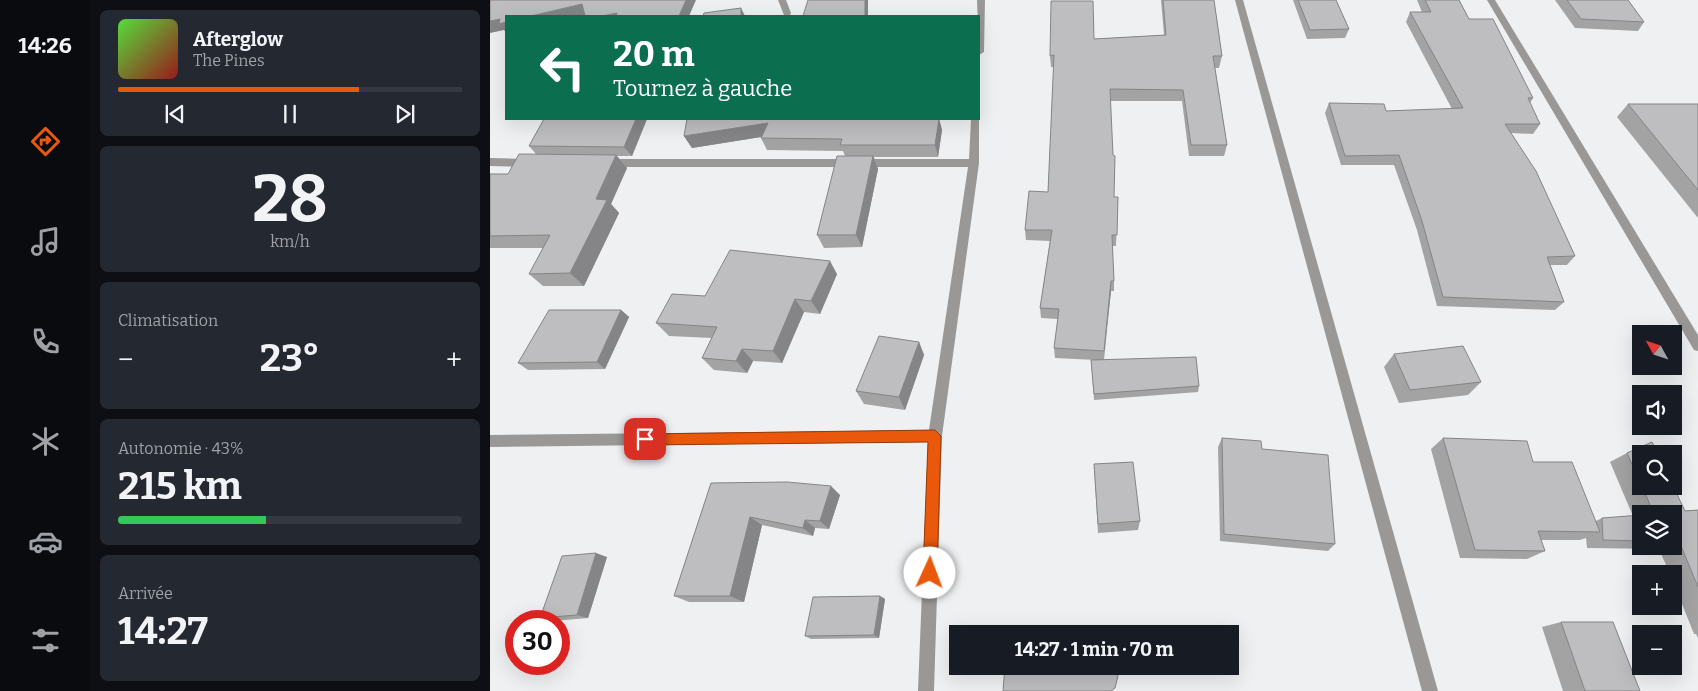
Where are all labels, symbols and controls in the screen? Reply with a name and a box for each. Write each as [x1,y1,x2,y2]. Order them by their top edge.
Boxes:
text: Afterglow [193,28,283,51]
text: 14:26 [18,32,72,59]
text: 20 m [613,33,695,75]
icon: left [530,35,595,100]
text: The Pines [193,51,265,70]
text: Tournez à gauche [613,75,792,102]
icon: previous [161,100,189,128]
icon: pause [276,100,304,128]
icon: next [391,100,419,128]
icon: directions [28,124,63,159]
text: 28 [252,160,328,238]
icon: music [28,224,63,259]
text: km/h [270,232,310,251]
text: Climatisation [118,311,218,330]
icon: phone [28,324,63,359]
north arrow [1632,325,1682,375]
map controls [1632,325,1682,675]
text: 23° [260,335,320,381]
text: − [118,343,133,376]
text: + [446,343,462,376]
button: sound [1632,385,1682,435]
pin [624,418,666,460]
icon: climate [28,424,63,459]
icon: arrive [631,425,659,453]
text: Autonomie · 43% [118,439,243,458]
button: search [1632,445,1682,495]
text: 215 km [118,463,242,509]
button: layers [1632,505,1682,555]
icon: car [28,524,63,559]
position arrow [903,546,955,598]
button: + [1632,565,1682,615]
text: Arrivée [118,584,173,603]
text: 14:27 [118,608,208,654]
speed limit sign: 30 [505,610,570,675]
icon: filters [28,623,63,658]
button: − [1632,625,1682,675]
text: 14:27 · 1 min · 70 m [1014,638,1174,661]

